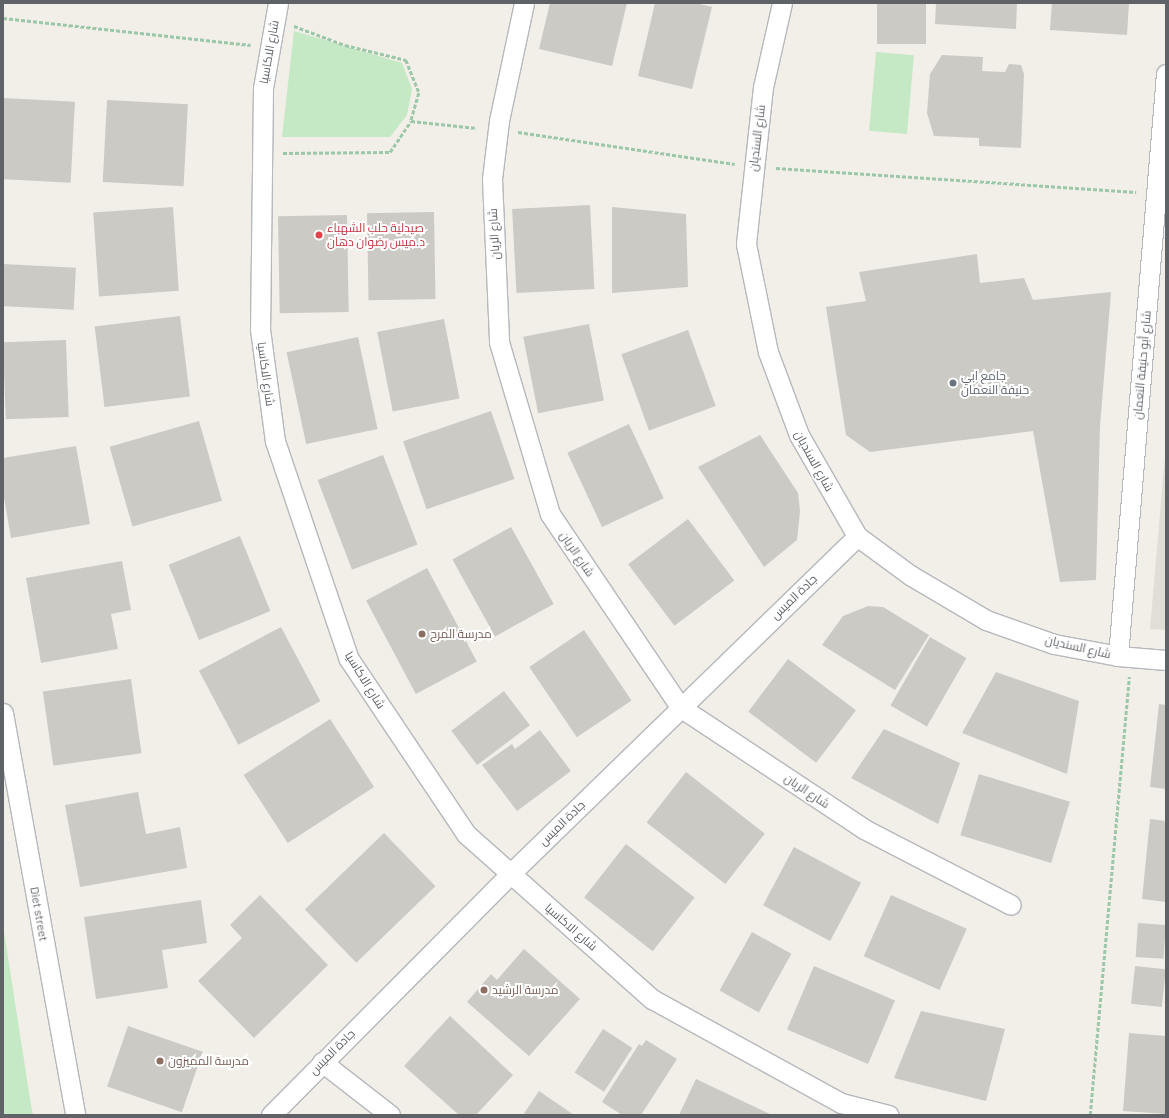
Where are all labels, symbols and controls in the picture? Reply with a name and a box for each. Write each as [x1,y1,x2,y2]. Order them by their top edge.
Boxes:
street label: شارع الاكاسيا [256,19,282,85]
street label: شارع السنديان [746,104,768,172]
street label: شارع الريان [485,208,503,260]
place label: صيدلية حلب الشهباء د.ميس رضوان دهان [327,221,425,249]
marker: صيدلية حلب الشهباء د.ميس رضوان دهان [314,230,324,240]
street label: شارع أبو حنيفة النعمان [1130,310,1154,420]
street label: شارع الاكاسيا [254,341,278,407]
place label: جامع ابي حنيفة النعمان [961,369,1029,397]
marker: جامع ابي حنيفة النعمان [948,378,958,388]
street label: شارع السنديان [791,428,837,494]
street label: شارع الريان [557,529,597,579]
street label: جادة الميس [768,571,820,623]
place label: مدرسة المرح [430,627,492,641]
marker: مدرسة المرح [417,629,427,639]
street label: شارع السنديان [1044,632,1112,662]
street label: شارع الاكاسيا [342,649,388,711]
street label: شارع الريان [782,771,832,811]
street label: جادة الميس [536,797,588,849]
street label: Diet street [27,886,51,942]
street label: شارع الاكاسيا [542,900,600,954]
place label: مدرسة الرشيد [492,983,559,997]
marker: مدرسة الرشيد [479,985,489,995]
street label: جادة الميس [306,1026,358,1078]
place label: مدرسة المميزون [168,1054,249,1068]
marker: مدرسة المميزون [155,1056,165,1066]

